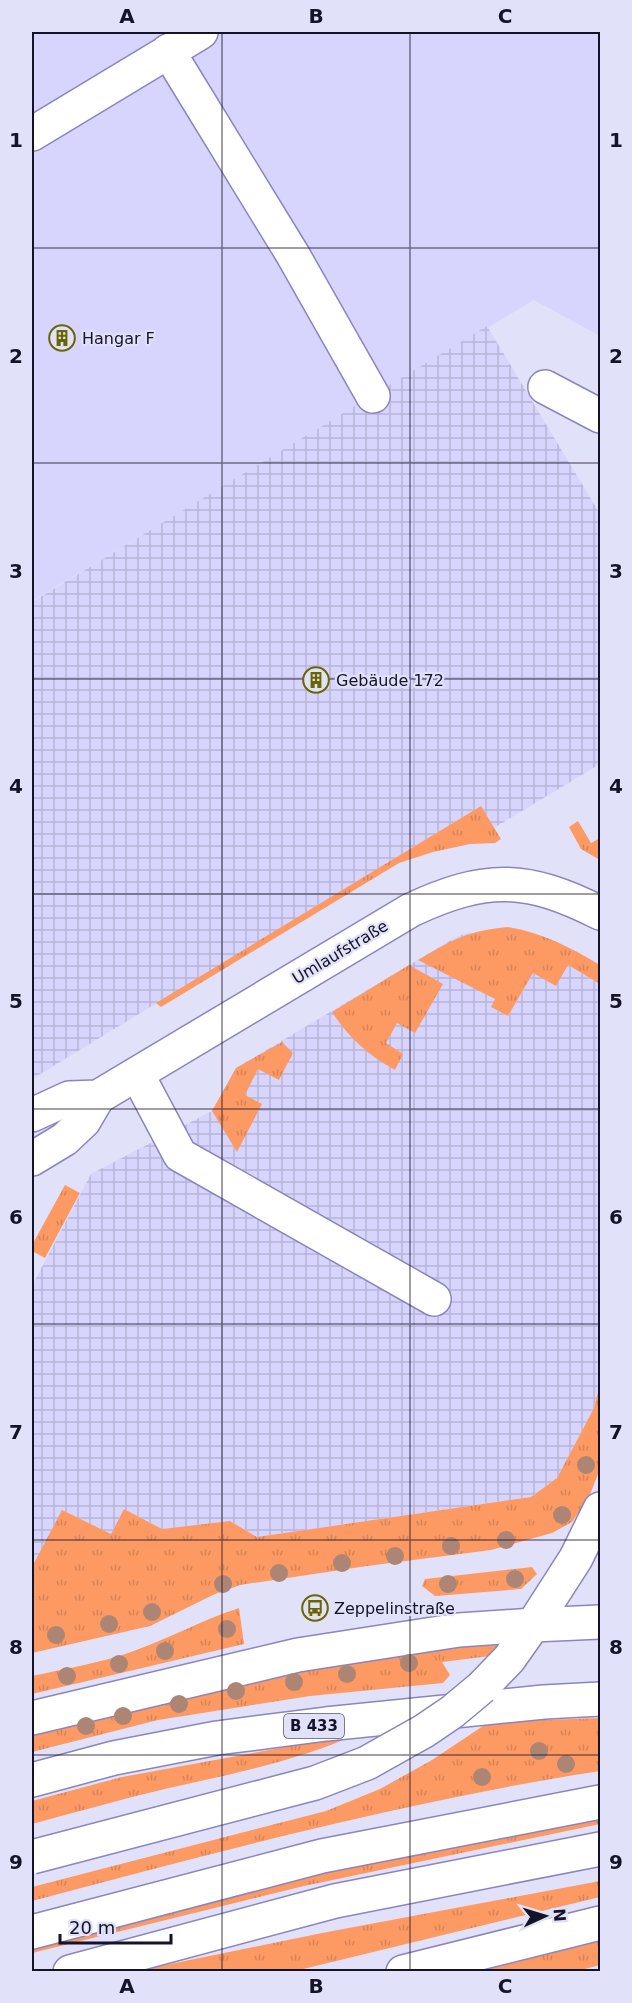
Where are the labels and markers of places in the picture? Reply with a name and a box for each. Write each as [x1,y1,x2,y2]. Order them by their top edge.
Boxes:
building icon: Hangar F [47,323,77,353]
place label: Hangar F [82,329,155,348]
building icon: Gebäude 172 [301,665,331,695]
place label: Gebäude 172 [336,671,444,690]
bus stop icon: Zeppelinstraße [300,1593,330,1623]
place label: Zeppelinstraße [334,1599,455,1618]

